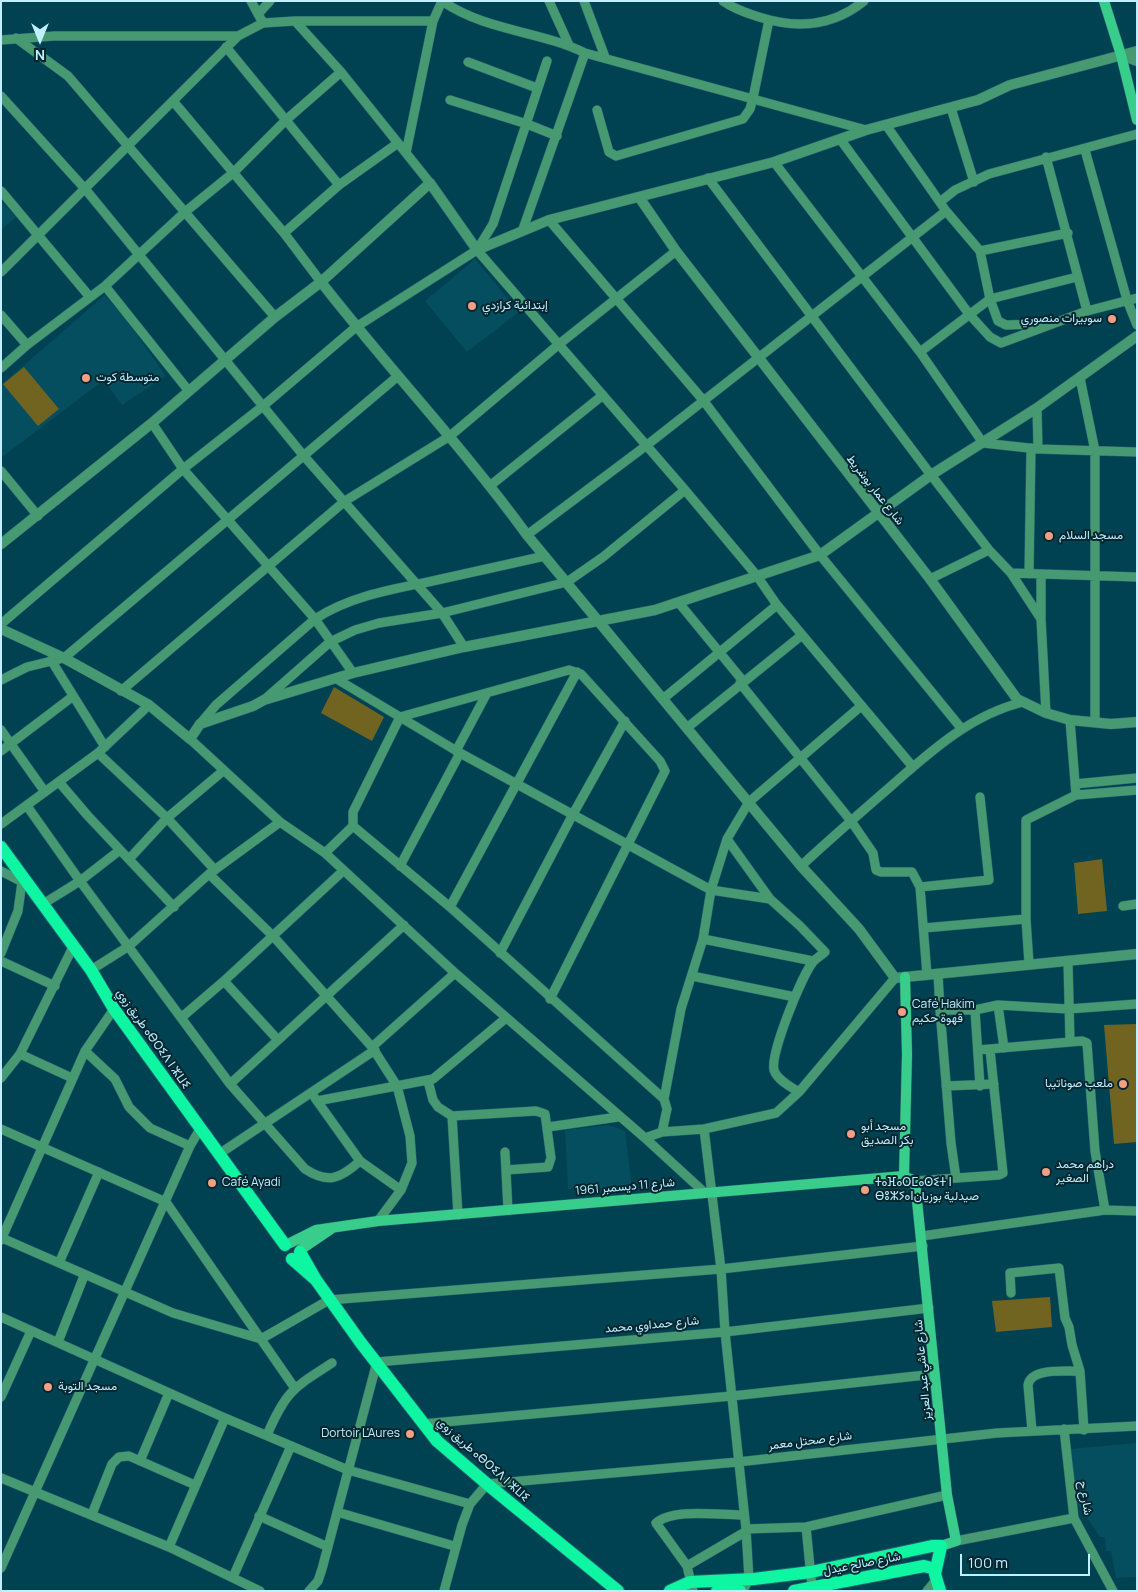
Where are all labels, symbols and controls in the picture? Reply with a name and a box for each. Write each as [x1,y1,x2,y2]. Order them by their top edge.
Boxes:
north arrow [15,15,65,65]
text: N [35,46,45,65]
place label: إبتدائية كرازدي [482,299,548,313]
marker: إبتدائية كرازدي [466,300,478,312]
place label: سوبيرات منصوري [1021,312,1102,326]
marker: سوبيرات منصوري [1106,313,1118,325]
place label: متوسطة كوت [96,371,159,385]
marker: متوسطة كوت [80,372,92,384]
street label: شارع عمار بوشريط [843,452,907,528]
place label: مسجد السلام [1059,529,1123,543]
marker: مسجد السلام [1043,530,1055,542]
street label: طريق زوي ⴰⴱⵔⵉⴷ ⵏ ⵣⵡⵉ [113,986,193,1092]
place label: Café Hakim قهوة حكيم [912,998,975,1026]
marker: Café Hakim قهوة حكيم [896,1006,908,1018]
place label: ملعب صوناتيبا [1045,1077,1113,1091]
marker: ملعب صوناتيبا [1117,1078,1129,1090]
place label: مسجد أبو بكر الصديق [861,1120,914,1148]
marker: مسجد أبو بكر الصديق [845,1128,857,1140]
place label: دراهم محمد الصغير [1056,1158,1114,1186]
marker: دراهم محمد الصغير [1040,1166,1052,1178]
street label: شارع 11 ديسمبر 1961 [575,1175,675,1199]
place label: Café Ayadi [222,1176,281,1190]
place label: ⵜⴰⴼⴰⵔⵎⴰⵙⵉⵜ ⵏ ⴱⵓⵣⵢⴰⵏصيدلية بوزيان [875,1176,979,1204]
marker: Café Ayadi [206,1177,218,1189]
marker: ⵜⴰⴼⴰⵔⵎⴰⵙⵉⵜ ⵏ ⴱⵓⵣⵢⴰⵏصيدلية بوزيان [859,1184,871,1196]
street label: شارع حمداوي محمد [604,1314,700,1336]
street label: شارع عاشي عبد العزيز [911,1319,935,1421]
place label: مسجد التوبة [58,1380,117,1394]
marker: مسجد التوبة [42,1381,54,1393]
street label: طريق زوي ⴰⴱⵔⵉⴷ ⵏ ⵣⵡⵉ [434,1415,532,1505]
place label: Dortoir L'Aures [321,1427,400,1441]
marker: Dortoir L'Aures [404,1428,416,1440]
street label: شارع صحتل معمر [767,1429,853,1453]
street label: شارع ح [1075,1480,1095,1516]
scale bar [963,1544,1093,1576]
street label: شارع صالح عيدل [822,1549,902,1579]
text: 100 m [968,1552,1008,1573]

